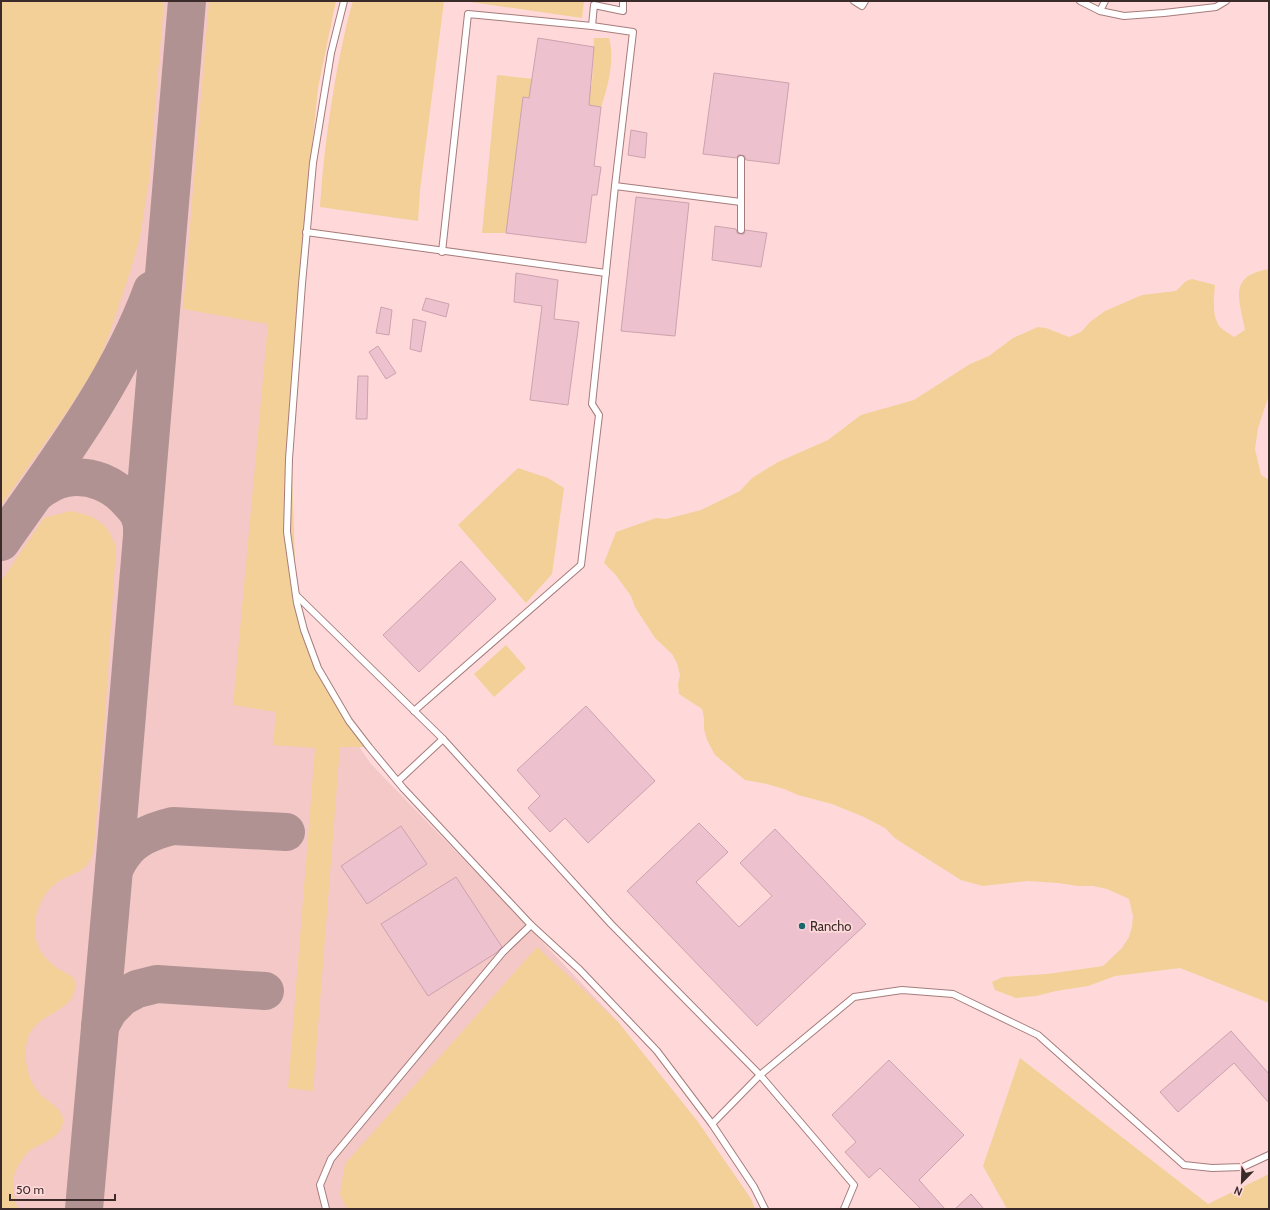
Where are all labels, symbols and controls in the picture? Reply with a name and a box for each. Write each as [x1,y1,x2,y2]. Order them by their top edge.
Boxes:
place label: Rancho [810,918,851,934]
marker: Rancho [797,921,807,931]
north arrow [1222,1162,1262,1202]
scale bar [10,1176,115,1202]
text: 50 m [16,1182,44,1197]
text: N [1232,1183,1244,1199]

